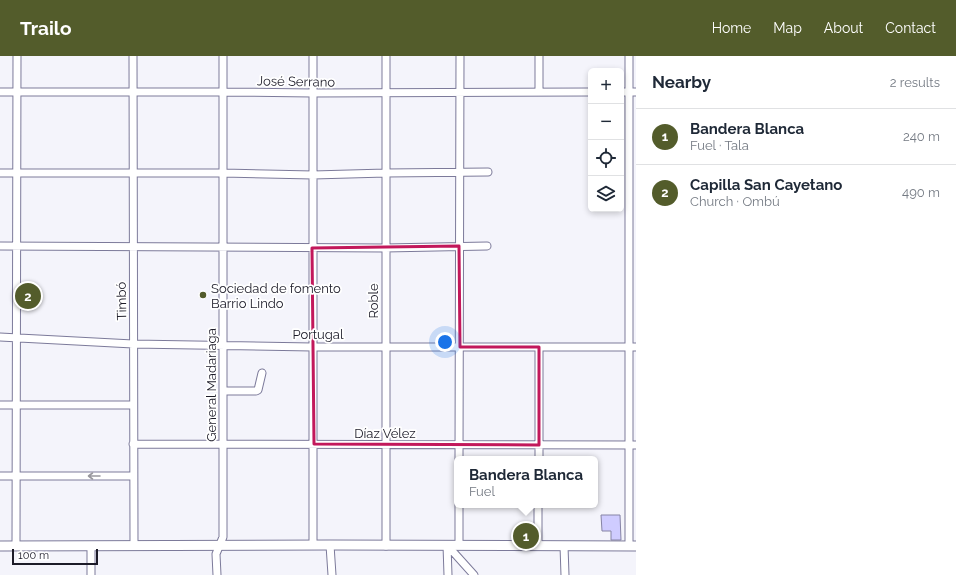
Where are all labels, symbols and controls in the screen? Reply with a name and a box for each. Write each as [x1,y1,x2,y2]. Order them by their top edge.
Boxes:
text: Trailo [20,17,71,39]
text: Home [712,20,751,36]
text: Map [773,20,802,36]
text: About [824,20,863,36]
text: Contact [885,20,936,36]
map controls [588,68,624,212]
button: + [588,68,624,104]
text: Nearby [652,72,711,92]
street label: José Serrano [257,73,335,90]
text: 2 results [890,75,940,90]
button: − [588,104,624,140]
text: Bandera Blanca [690,120,804,138]
text: 1 [662,129,668,144]
text: 240 m [903,129,940,144]
text: Fuel · Tala [690,138,749,153]
button: locate [588,140,624,176]
button: layers [588,176,624,212]
text: Capilla San Cayetano [690,176,842,194]
text: 2 [661,185,669,200]
text: 490 m [902,185,940,200]
text: Church · Ombú [690,194,780,209]
pin: 2 [15,281,41,311]
street label: Timbó [114,281,129,320]
place label: Sociedad de fomento Barrio Lindo [211,281,341,311]
street label: Roble [366,283,381,319]
marker: Sociedad de fomento Barrio Lindo [198,290,208,300]
street label: Portugal [293,327,344,342]
street label: General Madariaga [204,328,219,442]
your location [435,332,455,352]
street label: Díaz Vélez [354,426,416,441]
popup [454,456,598,508]
text: Bandera Blanca [469,466,583,484]
one-way arrow [88,472,101,480]
text: Fuel [469,484,495,499]
pin: 1 [513,521,539,551]
scale bar [12,547,98,566]
text: 100 m [18,549,49,562]

